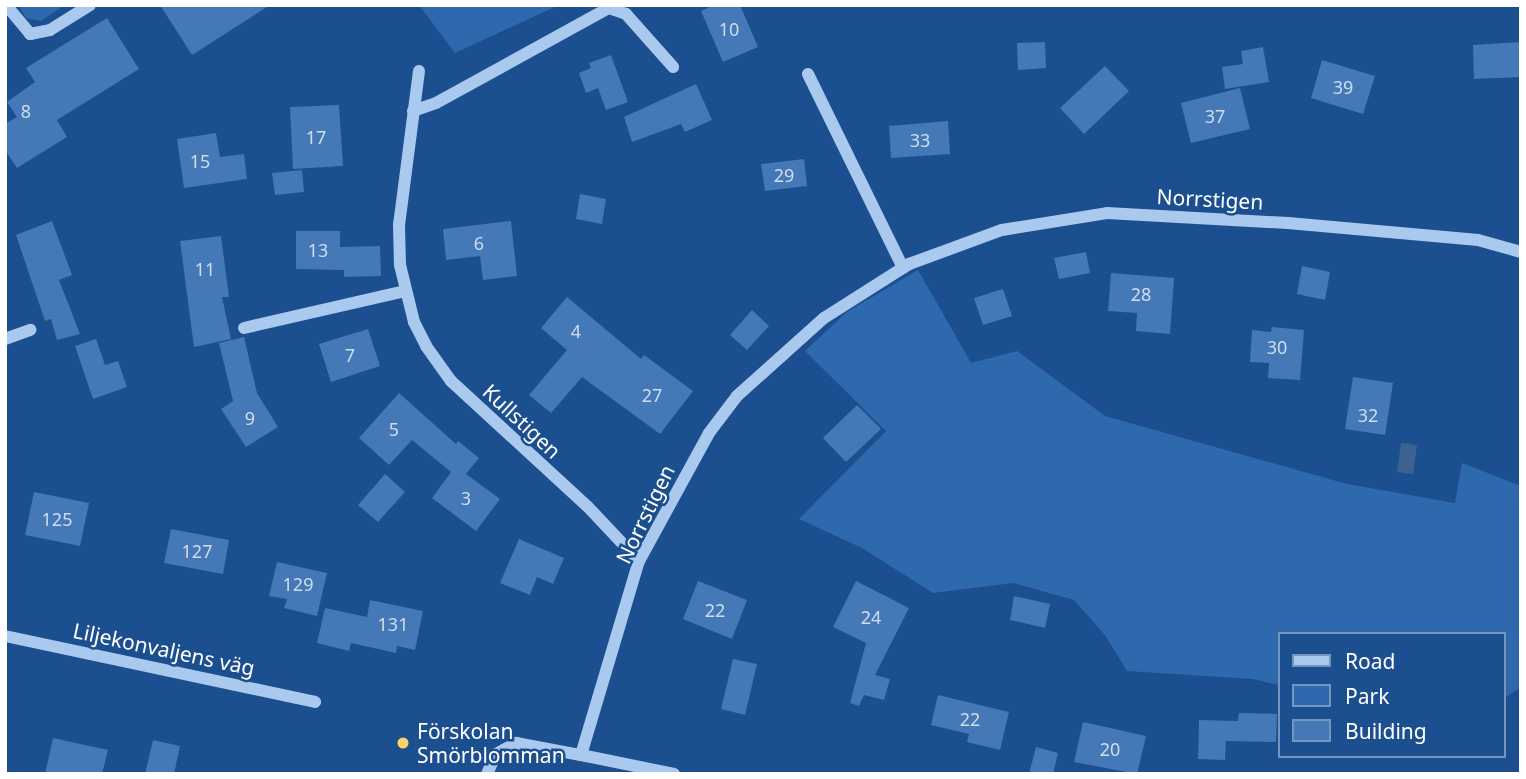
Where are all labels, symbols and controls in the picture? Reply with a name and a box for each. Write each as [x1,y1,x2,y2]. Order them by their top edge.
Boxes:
house number: 10 [719,18,739,40]
house number: 39 [1333,76,1353,98]
house number: 8 [21,100,31,122]
house number: 37 [1205,105,1225,127]
house number: 17 [306,126,326,148]
house number: 33 [910,129,930,151]
house number: 15 [190,150,210,172]
house number: 29 [774,164,794,186]
street label: Norrstigen [1156,184,1264,214]
house number: 6 [474,232,484,254]
house number: 13 [308,239,328,261]
house number: 11 [195,258,215,280]
house number: 28 [1131,283,1151,305]
house number: 4 [571,320,581,342]
house number: 30 [1267,336,1287,358]
house number: 7 [345,344,355,366]
street label: Kullstigen [478,379,566,463]
house number: 27 [642,384,662,406]
house number: 32 [1358,404,1378,426]
house number: 9 [245,407,255,429]
house number: 5 [389,418,399,440]
street label: Norrstigen [610,460,680,568]
house number: 3 [461,487,471,509]
house number: 125 [42,508,72,530]
house number: 127 [182,540,212,562]
house number: 129 [283,573,313,595]
house number: 22 [705,599,725,621]
house number: 24 [861,606,881,628]
house number: 131 [378,613,408,635]
street label: Liljekonvaljens väg [71,617,257,681]
legend [1278,632,1505,758]
text: Road [1345,647,1395,675]
text: Park [1345,682,1389,710]
house number: 22 [960,708,980,730]
text: Building [1345,717,1427,745]
place label: Förskolan Smörblomman [417,718,565,768]
marker: Förskolan Smörblomman [395,735,411,751]
house number: 20 [1100,738,1120,760]

